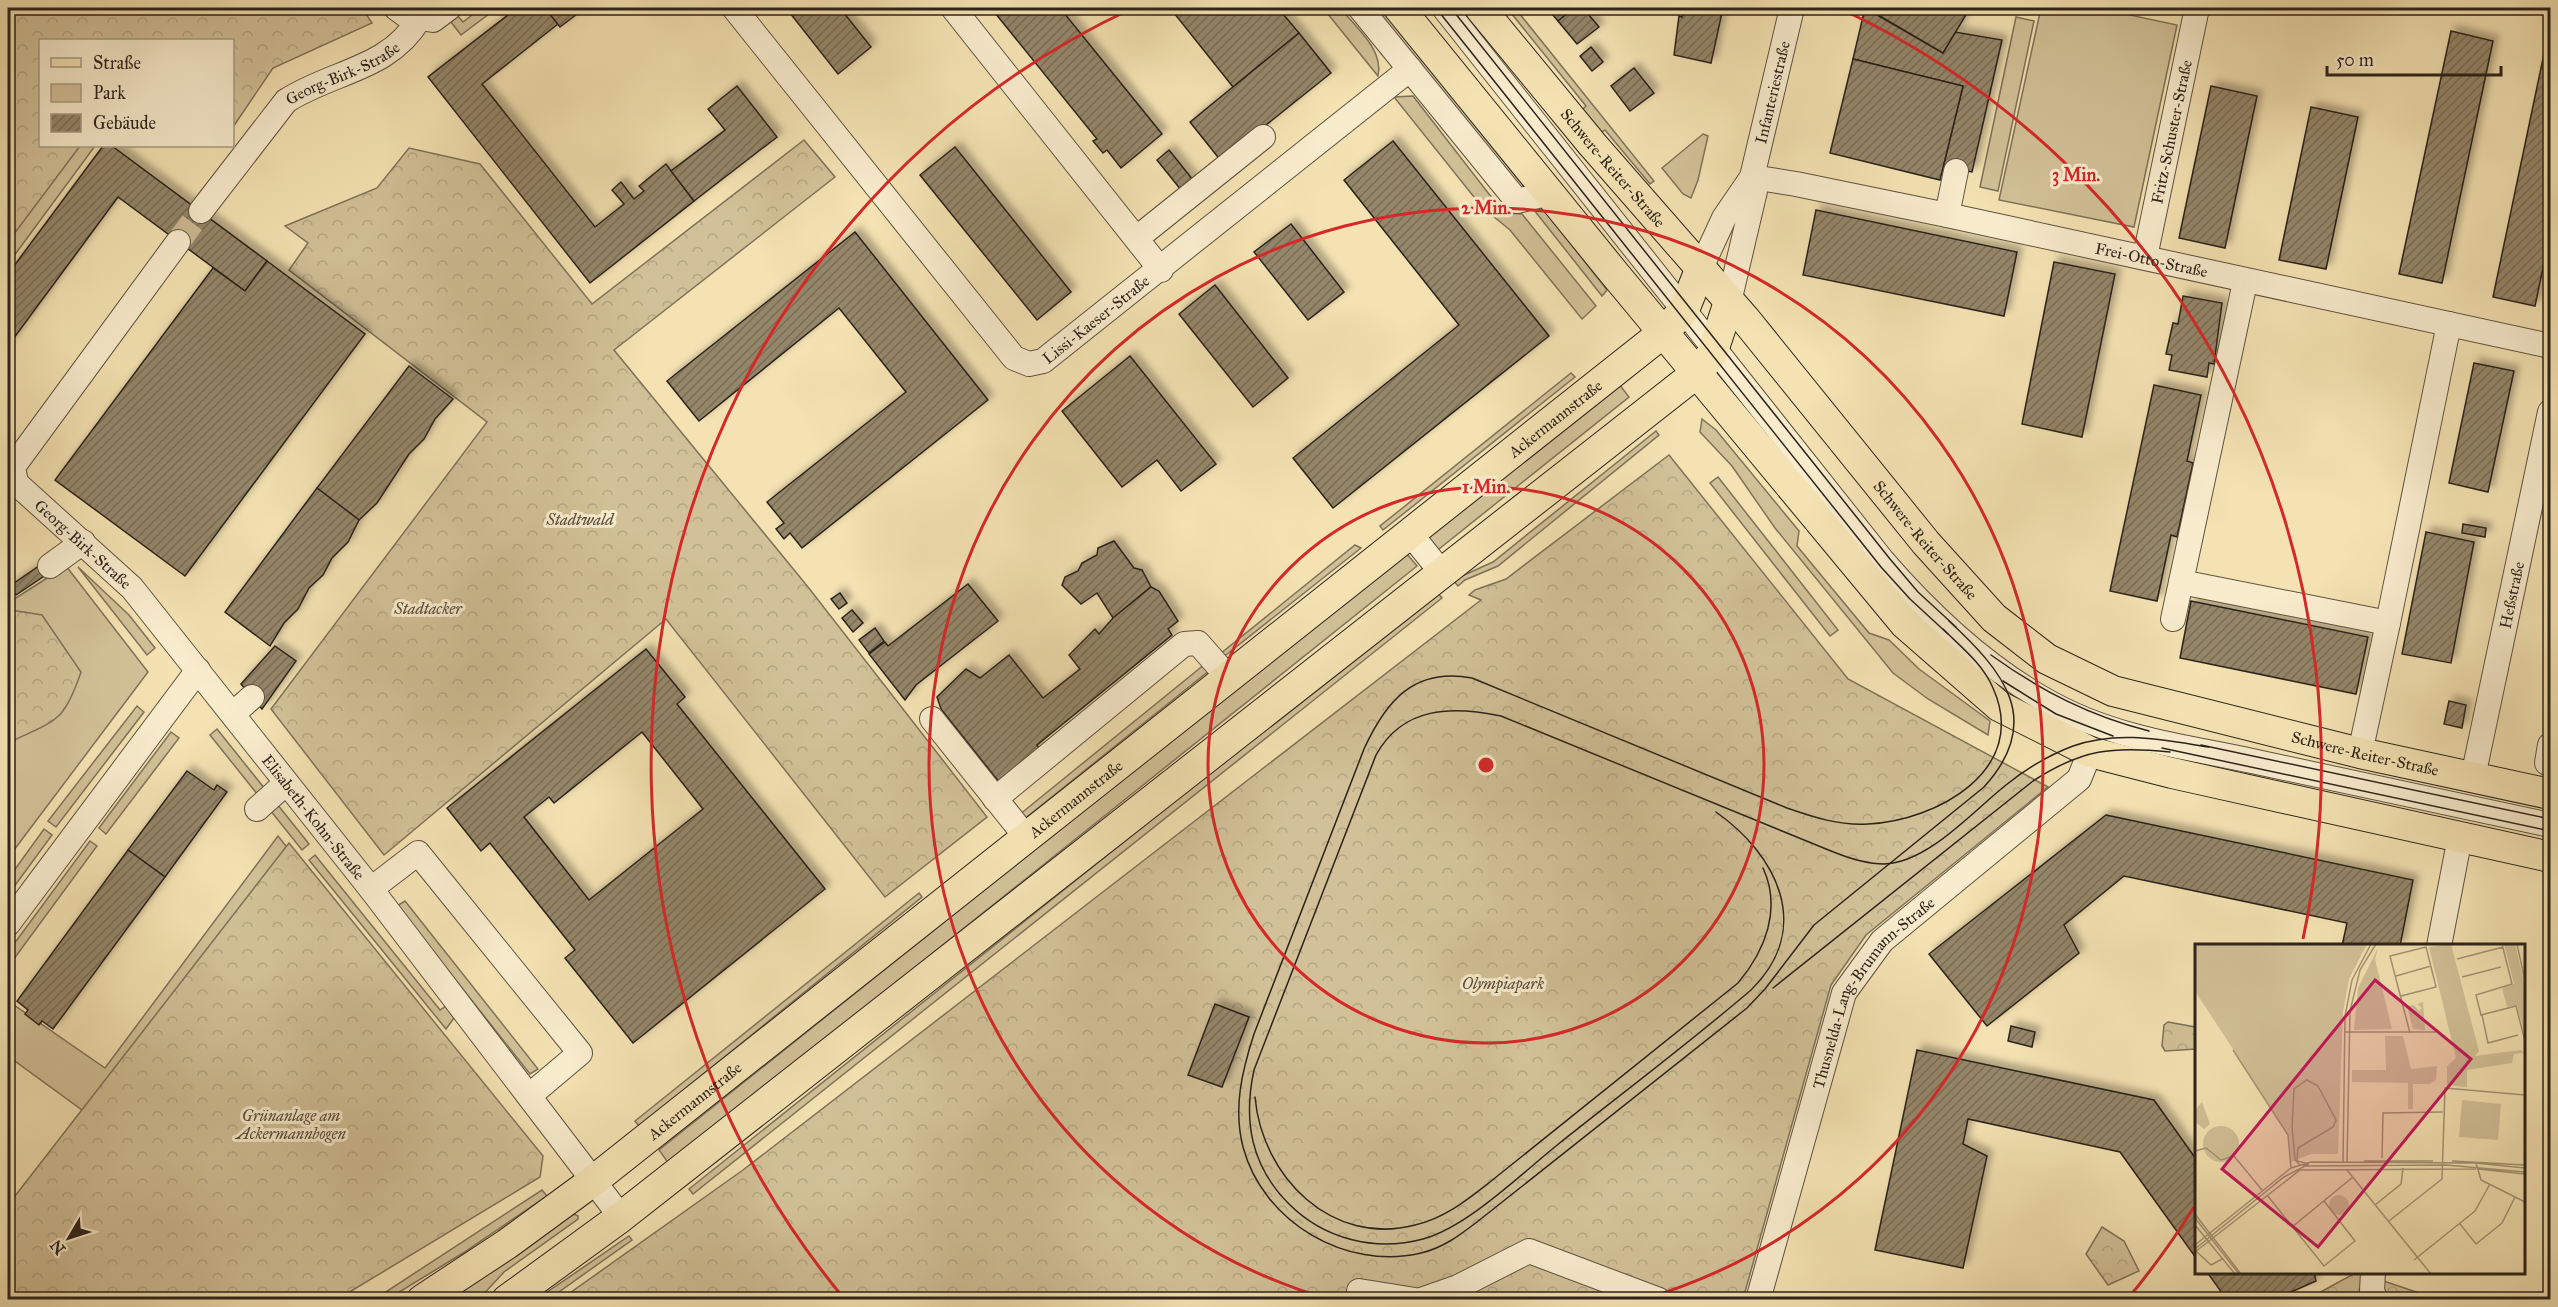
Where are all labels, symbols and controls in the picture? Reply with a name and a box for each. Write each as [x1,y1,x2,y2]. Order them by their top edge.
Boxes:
street label: Georg-Birk-Straße [282,37,403,109]
legend [39,39,234,147]
street label: Infanteriestraße [1751,39,1793,145]
scale bar [2327,39,2501,77]
text: 50 m [2336,49,2374,71]
text: Straße [93,52,141,74]
street label: Fritz-Schuster-Straße [2147,58,2196,205]
text: Park [93,82,126,104]
street label: Schwere-Reiter-Straße [1557,104,1670,231]
text: Gebäude [93,112,156,134]
text: 3 Min. [2052,164,2100,187]
text: 2 Min. [1461,197,1511,219]
street label: Frei-Otto-Straße [2094,238,2210,281]
street label: Lissi-Kaeser-Straße [1038,271,1153,367]
street label: Ackermannstraße [1504,375,1606,462]
text: 1 Min. [1462,476,1510,498]
street label: Schwere-Reiter-Straße [1870,476,1982,603]
street label: Georg-Birk-Straße [31,495,136,593]
park label: Stadtwald [545,510,615,529]
street label: Heßstraße [2495,560,2528,630]
park label: Stadtacker [393,599,463,618]
street label: Schwere-Reiter-Straße [2290,727,2441,779]
street label: Elisabeth-Kohn-Straße [258,751,369,883]
street label: Ackermannstraße [1024,755,1126,842]
centre of rings [1476,755,1496,775]
street label: Thusnelda-Lang-Brumann-Straße [1808,892,1938,1091]
inset map [2195,944,2525,1274]
park label: Olympiapark [1462,974,1544,994]
street label: Ackermannstraße [643,1057,745,1144]
park label: Grünanlage am Ackermannbogen [234,1106,346,1143]
north arrow [39,1208,99,1268]
text: N [46,1236,69,1258]

